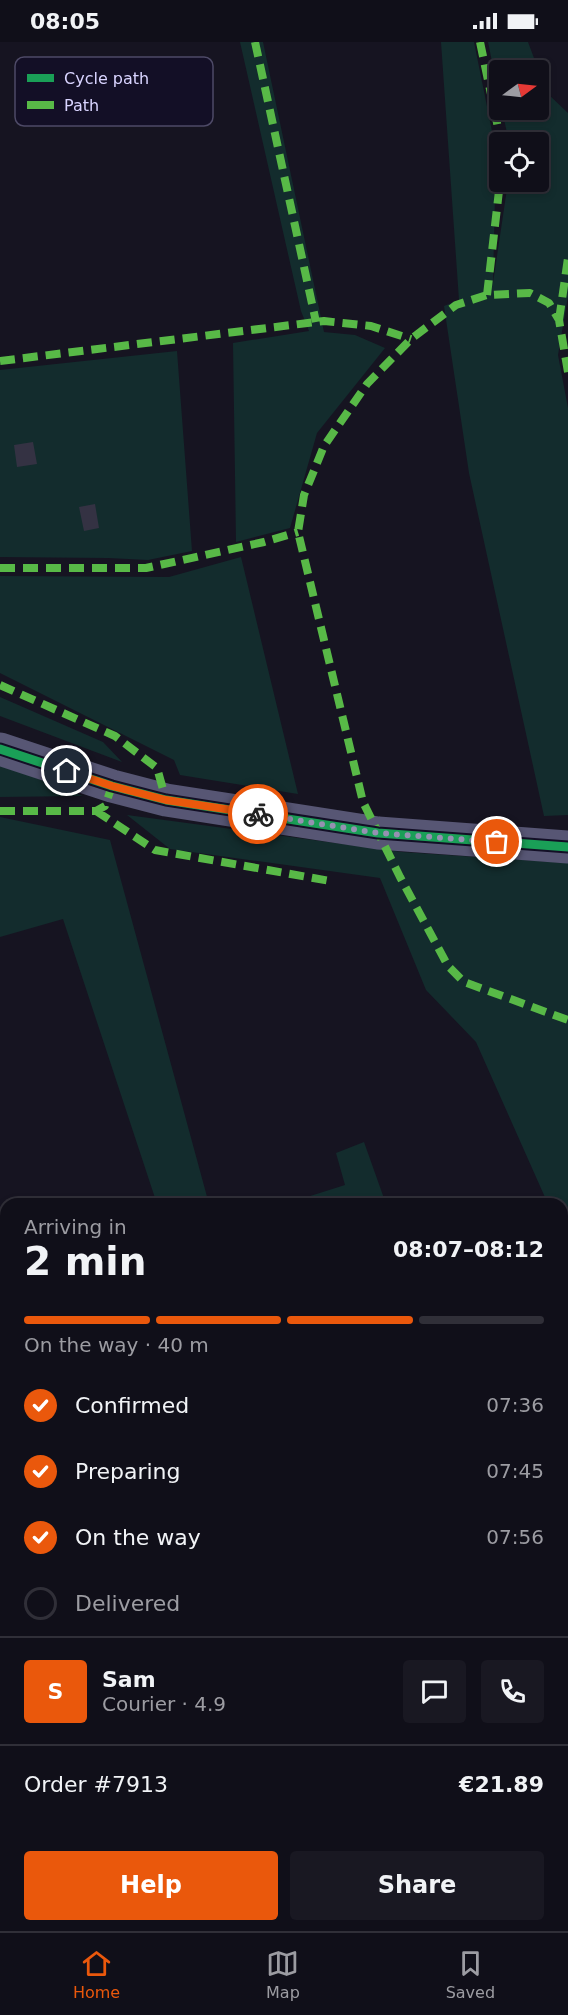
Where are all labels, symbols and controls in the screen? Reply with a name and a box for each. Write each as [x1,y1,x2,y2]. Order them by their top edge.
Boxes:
text: 08:05 [30,9,100,34]
legend [15,57,213,126]
north arrow [489,60,549,120]
map controls [489,60,549,192]
text: Cycle path [64,69,149,88]
text: Path [64,96,99,115]
button: locate [489,132,549,192]
pin [41,745,92,796]
icon: home [50,754,83,787]
courier [228,784,288,844]
icon: bike [242,798,275,831]
pin [471,816,522,867]
icon: bag [480,825,513,858]
text: Arriving in [24,1215,127,1239]
text: 08:07–08:12 [393,1237,544,1262]
text: 2 min [24,1239,146,1284]
text: On the way · 40 m [24,1333,209,1357]
icon: check [24,1389,57,1422]
text: Confirmed [75,1393,189,1418]
text: 07:36 [486,1393,544,1417]
icon: check [24,1455,57,1488]
text: Preparing [75,1459,181,1484]
text: 07:45 [486,1459,544,1483]
icon: check [24,1521,57,1554]
text: On the way [75,1525,201,1550]
text: 07:56 [486,1525,544,1549]
text: Delivered [75,1591,180,1616]
button: chat [403,1660,466,1723]
button: phone [481,1660,544,1723]
text: Sam [102,1667,156,1692]
text: S [48,1679,63,1704]
text: Courier · 4.9 [102,1692,226,1716]
text: Order #7913 [24,1772,168,1797]
text: €21.89 [459,1772,544,1797]
button: Help [24,1851,278,1920]
button: Share [290,1851,544,1920]
tab: Home [73,1947,120,2002]
tab: Map [266,1947,300,2002]
tab: Saved [446,1947,495,2002]

